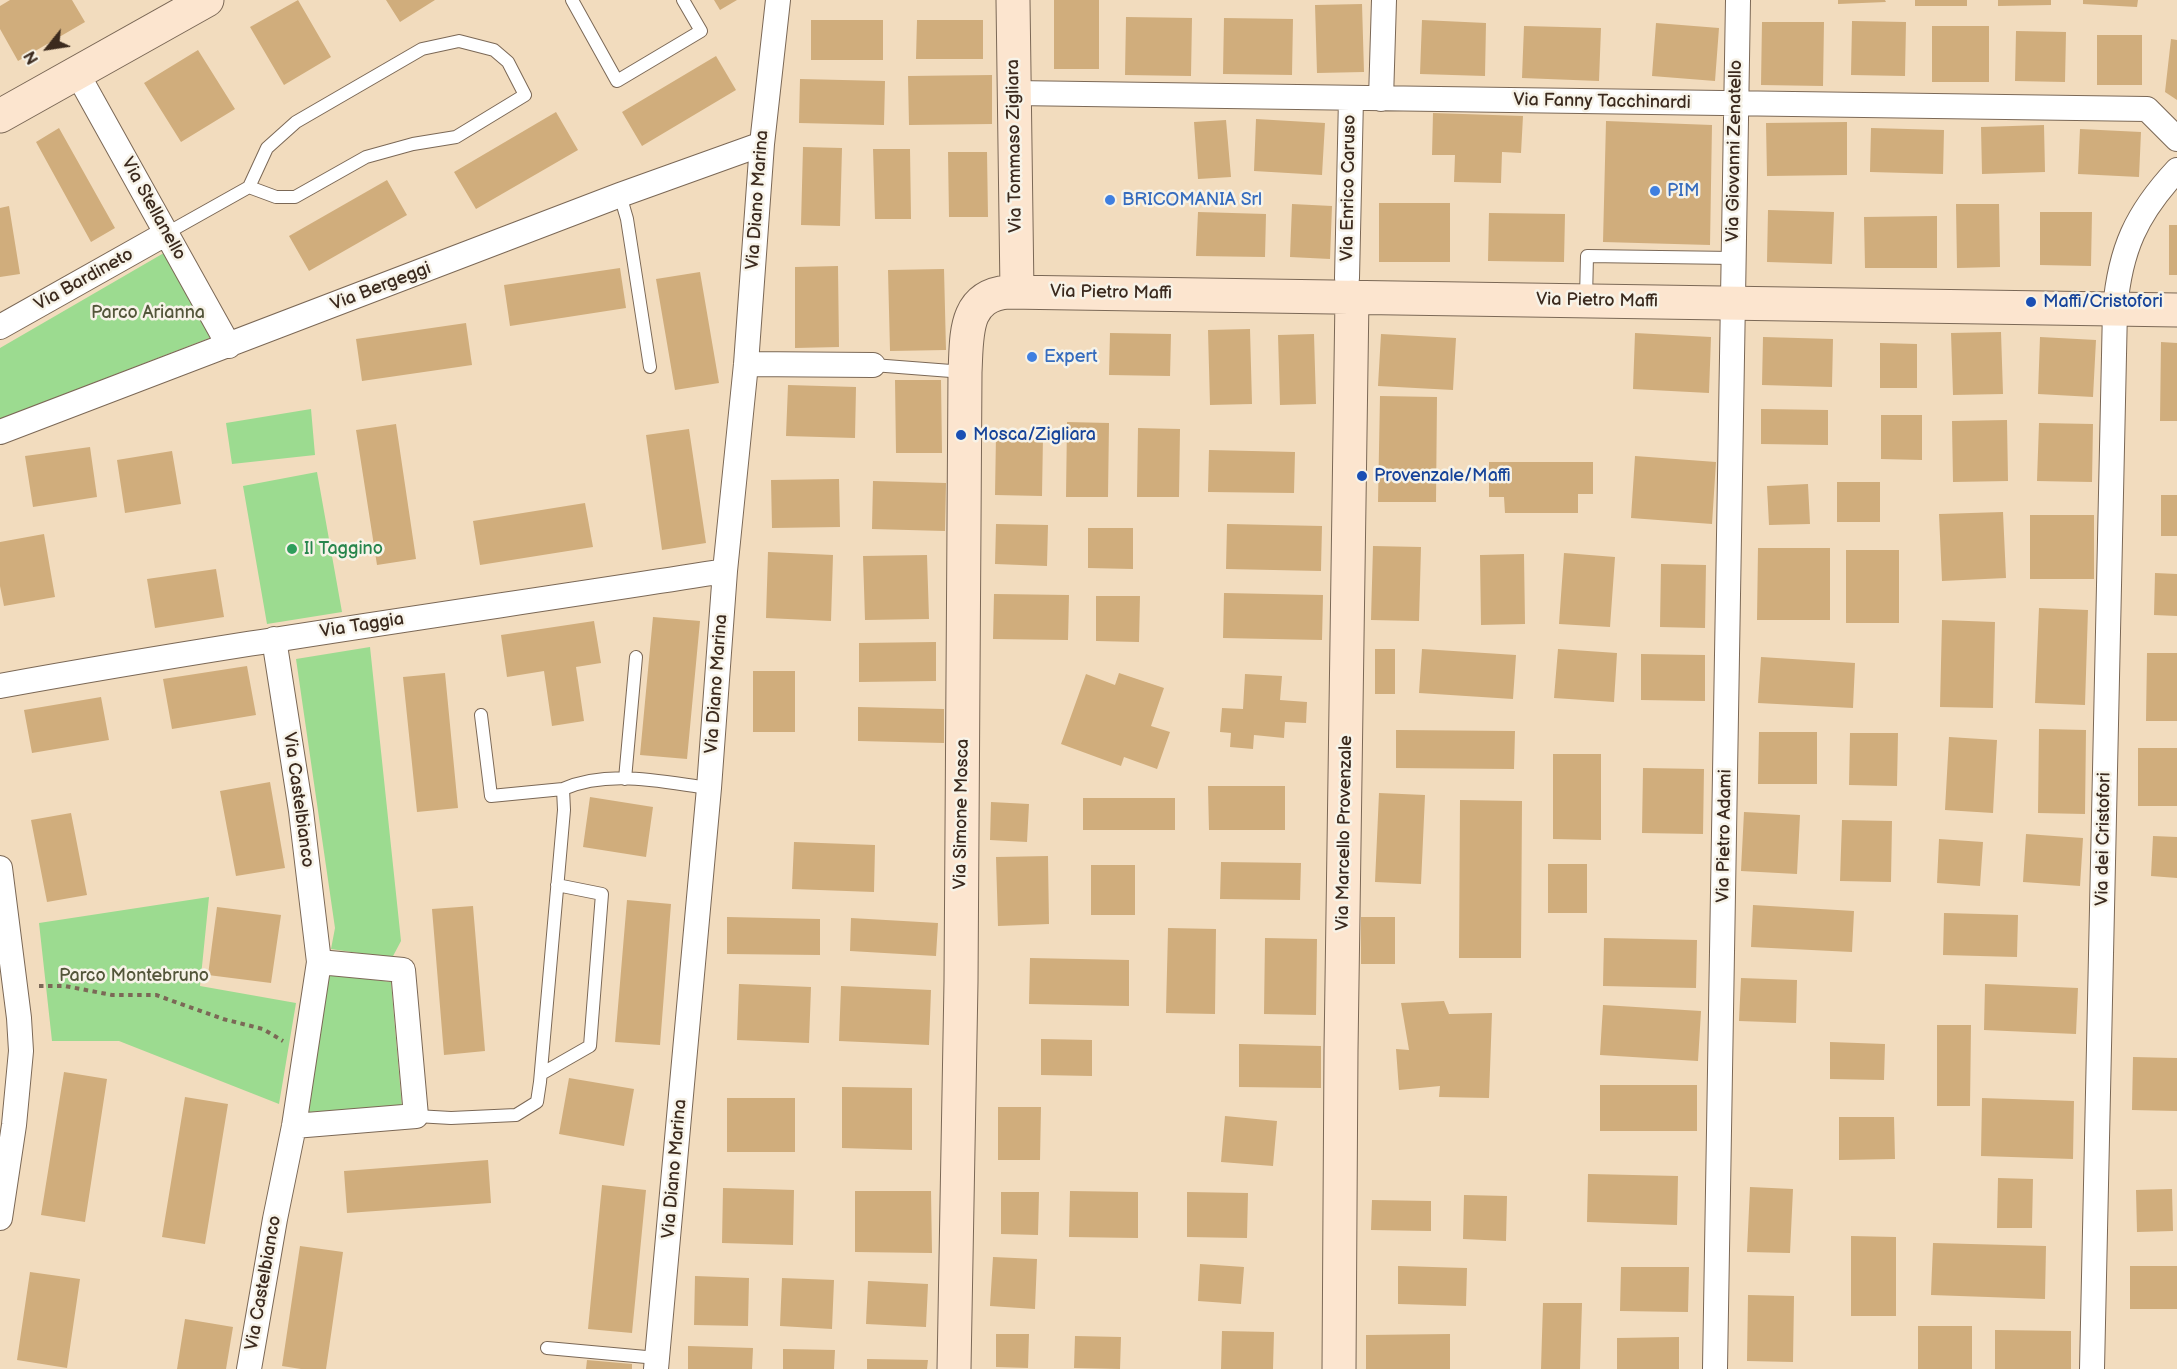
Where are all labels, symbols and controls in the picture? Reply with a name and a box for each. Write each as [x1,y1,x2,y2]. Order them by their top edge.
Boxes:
north arrow [18,18,78,78]
text: N [21,47,43,67]
street label: Via Tommaso Zigliara [1003,59,1027,233]
street label: Via Giovanni Zenatello [1723,60,1747,242]
street label: Via Fanny Tacchinardi [1513,90,1691,114]
street label: Via Enrico Caruso [1337,115,1361,261]
street label: Via Diano Marina [742,129,774,271]
street label: Via Stellanello [116,154,190,264]
place label: PIM [1667,180,1699,202]
marker: PIM [1648,184,1662,198]
place label: BRICOMANIA Srl [1122,189,1262,211]
marker: BRICOMANIA Srl [1103,193,1117,207]
street label: Via Bardineto [31,244,137,316]
street label: Via Bergeggi [328,258,434,316]
street label: Via Pietro Maffi [1050,281,1172,305]
street label: Via Pietro Maffi [1536,289,1658,313]
place label: Maffi/Cristofori [2043,291,2163,313]
marker: Maffi/Cristofori [2024,295,2038,309]
park label: Parco Arianna [91,302,205,324]
place label: Expert [1044,346,1098,368]
marker: Expert [1025,350,1039,364]
place label: Mosca/Zigliara [973,424,1096,446]
marker: Mosca/Zigliara [954,428,968,442]
place label: Provenzale/Maffi [1374,465,1511,487]
marker: Provenzale/Maffi [1355,469,1369,483]
place label: Il Taggino [304,538,383,560]
marker: Il Taggino [285,542,299,556]
street label: Via Taggia [318,609,406,643]
street label: Via Diano Marina [701,613,733,755]
street label: Via Castelbianco [278,731,318,869]
street label: Via Marcello Provenzale [1332,735,1358,931]
street label: Via Simone Mosca [950,738,974,890]
street label: Via Pietro Adami [1713,769,1737,903]
street label: Via dei Cristofori [2092,772,2116,906]
park label: Parco Montebruno [59,965,209,987]
street label: Via Diano Marina [658,1098,692,1240]
street label: Via Castelbianco [242,1214,286,1352]

